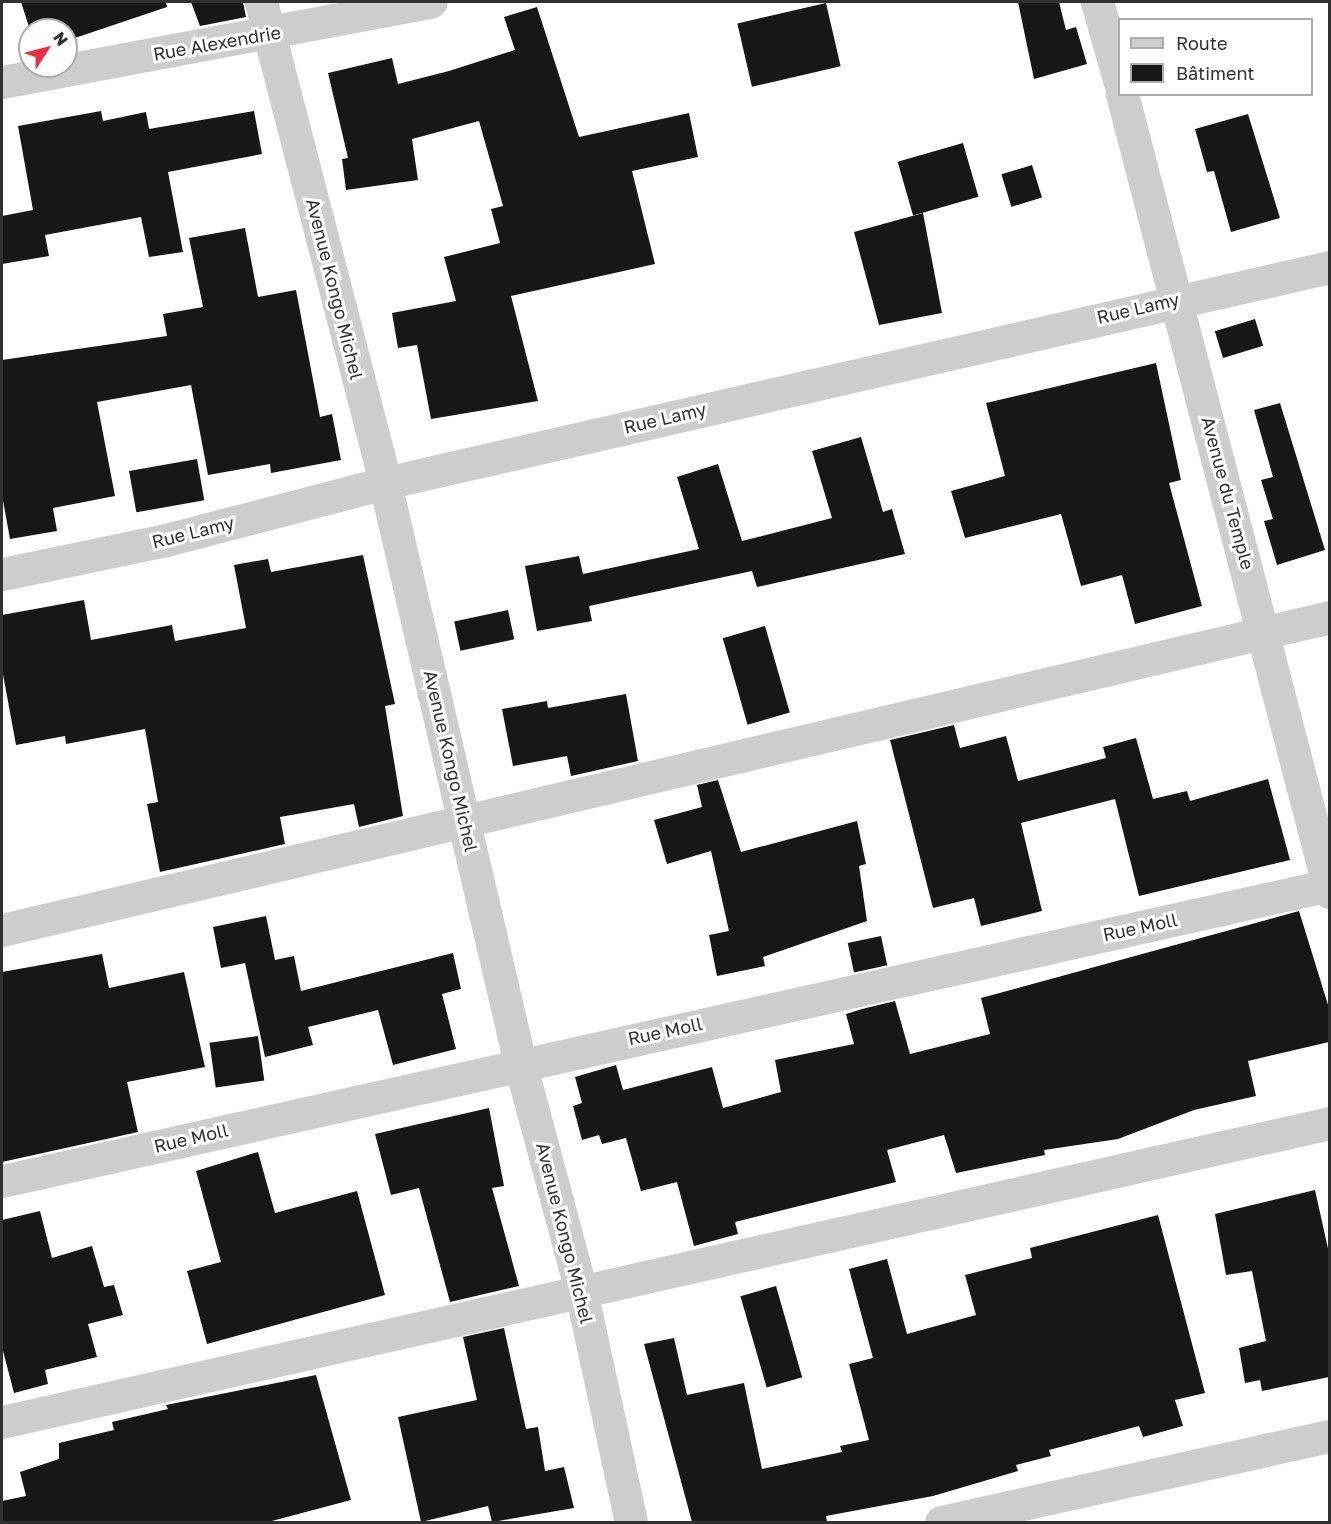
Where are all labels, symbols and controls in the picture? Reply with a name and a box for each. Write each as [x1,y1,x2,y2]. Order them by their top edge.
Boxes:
north arrow [18,18,78,78]
legend [1118,18,1313,96]
street label: Rue Alexendrie [151,21,283,65]
text: N [49,28,73,49]
text: Route [1176,32,1227,54]
text: Bâtiment [1176,62,1255,84]
street label: Avenue Kongo Michel [302,196,368,382]
street label: Rue Lamy [1095,288,1181,328]
street label: Rue Lamy [622,398,708,438]
street label: Avenue du Temple [1197,414,1259,572]
street label: Rue Lamy [150,511,236,553]
street label: Avenue Kongo Michel [420,668,482,854]
street label: Rue Moll [1101,909,1179,945]
street label: Rue Moll [626,1013,704,1049]
street label: Rue Moll [152,1119,230,1157]
street label: Avenue Kongo Michel [532,1140,598,1326]

